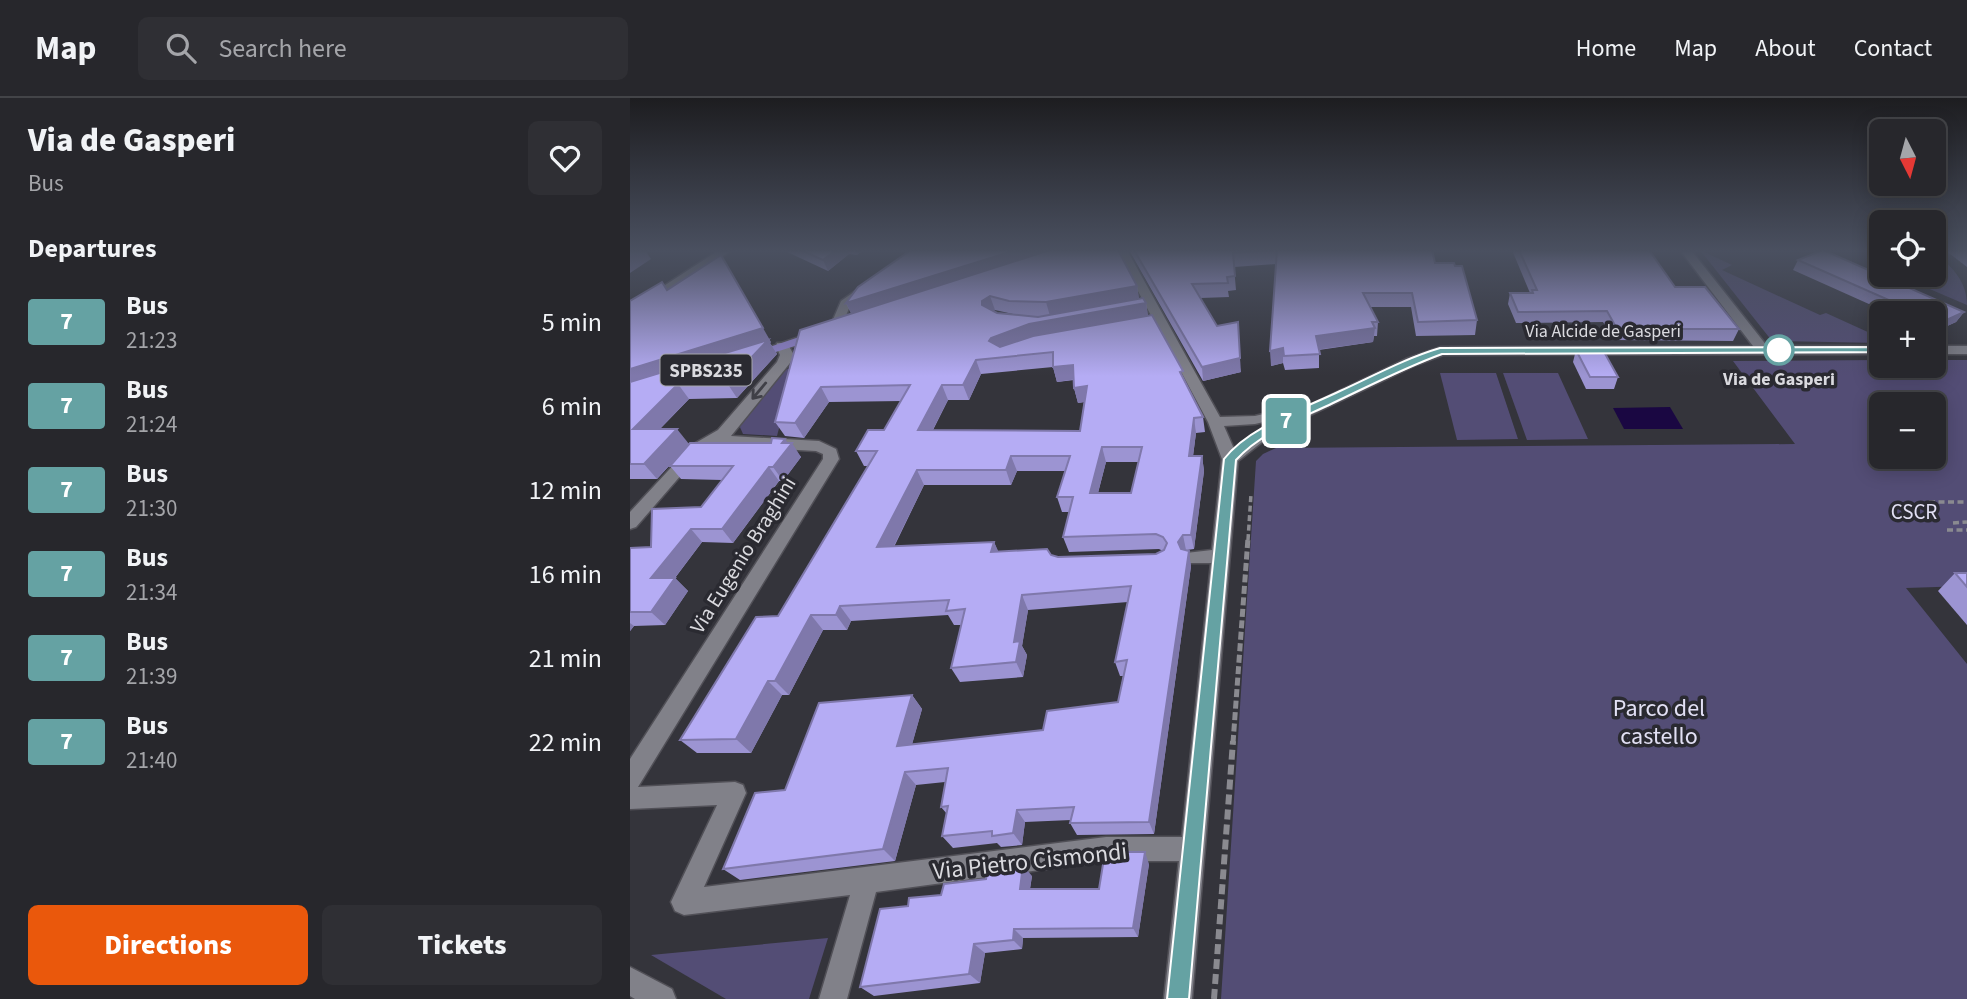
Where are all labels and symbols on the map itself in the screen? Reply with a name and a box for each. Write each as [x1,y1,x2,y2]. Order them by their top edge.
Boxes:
north arrow [1869,119,1946,196]
street label: Via Alcide de Gasperi [1525,319,1681,344]
marker: Via de Gasperi [1764,335,1794,365]
road number: SPBS235 [661,354,752,386]
place label: Via de Gasperi [1722,367,1835,392]
one-way arrow [751,382,767,400]
line badge: 7 [1263,398,1309,444]
street label: Via Eugenio Braghini [683,471,803,639]
park label: CSCR [1891,497,1937,527]
park label: Parco del castello [1613,691,1705,754]
street label: Via Pietro Cismondi [931,834,1129,889]

